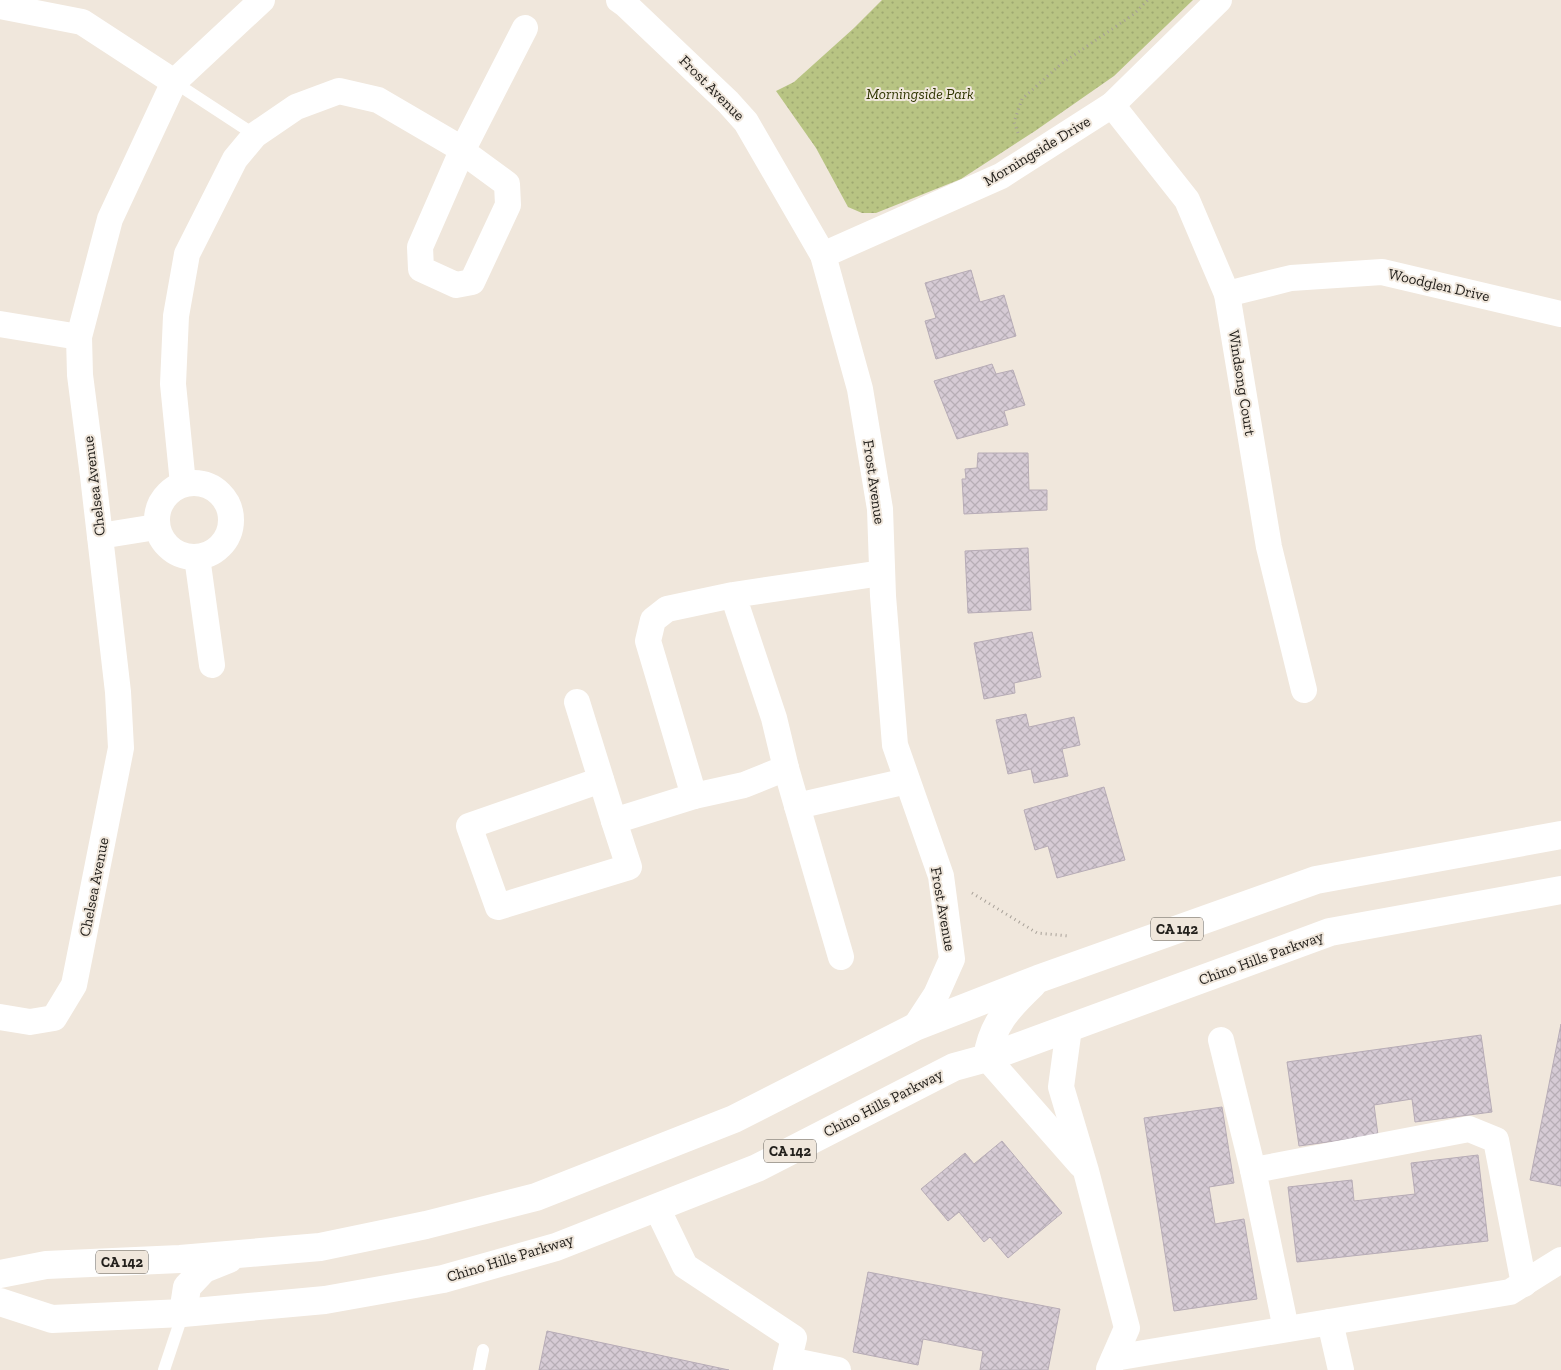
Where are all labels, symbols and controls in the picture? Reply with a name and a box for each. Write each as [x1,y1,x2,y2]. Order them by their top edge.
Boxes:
street label: Frost Avenue [676,52,748,124]
park label: Morningside Park [866,85,974,103]
street label: Morningside Drive [980,112,1094,190]
street label: Woodglen Drive [1387,265,1491,305]
street label: Windsong Court [1225,329,1259,438]
street label: Chelsea Avenue [79,435,109,537]
street label: Frost Avenue [859,439,889,525]
street label: Chelsea Avenue [76,836,112,938]
street label: Frost Avenue [927,866,959,952]
road number: CA 142 [1151,918,1203,941]
street label: Chino Hills Parkway [1196,927,1326,989]
street label: Chino Hills Parkway [820,1065,946,1141]
road number: CA 142 [764,1140,816,1162]
street label: Chino Hills Parkway [445,1230,576,1286]
road number: CA 142 [96,1250,148,1274]

